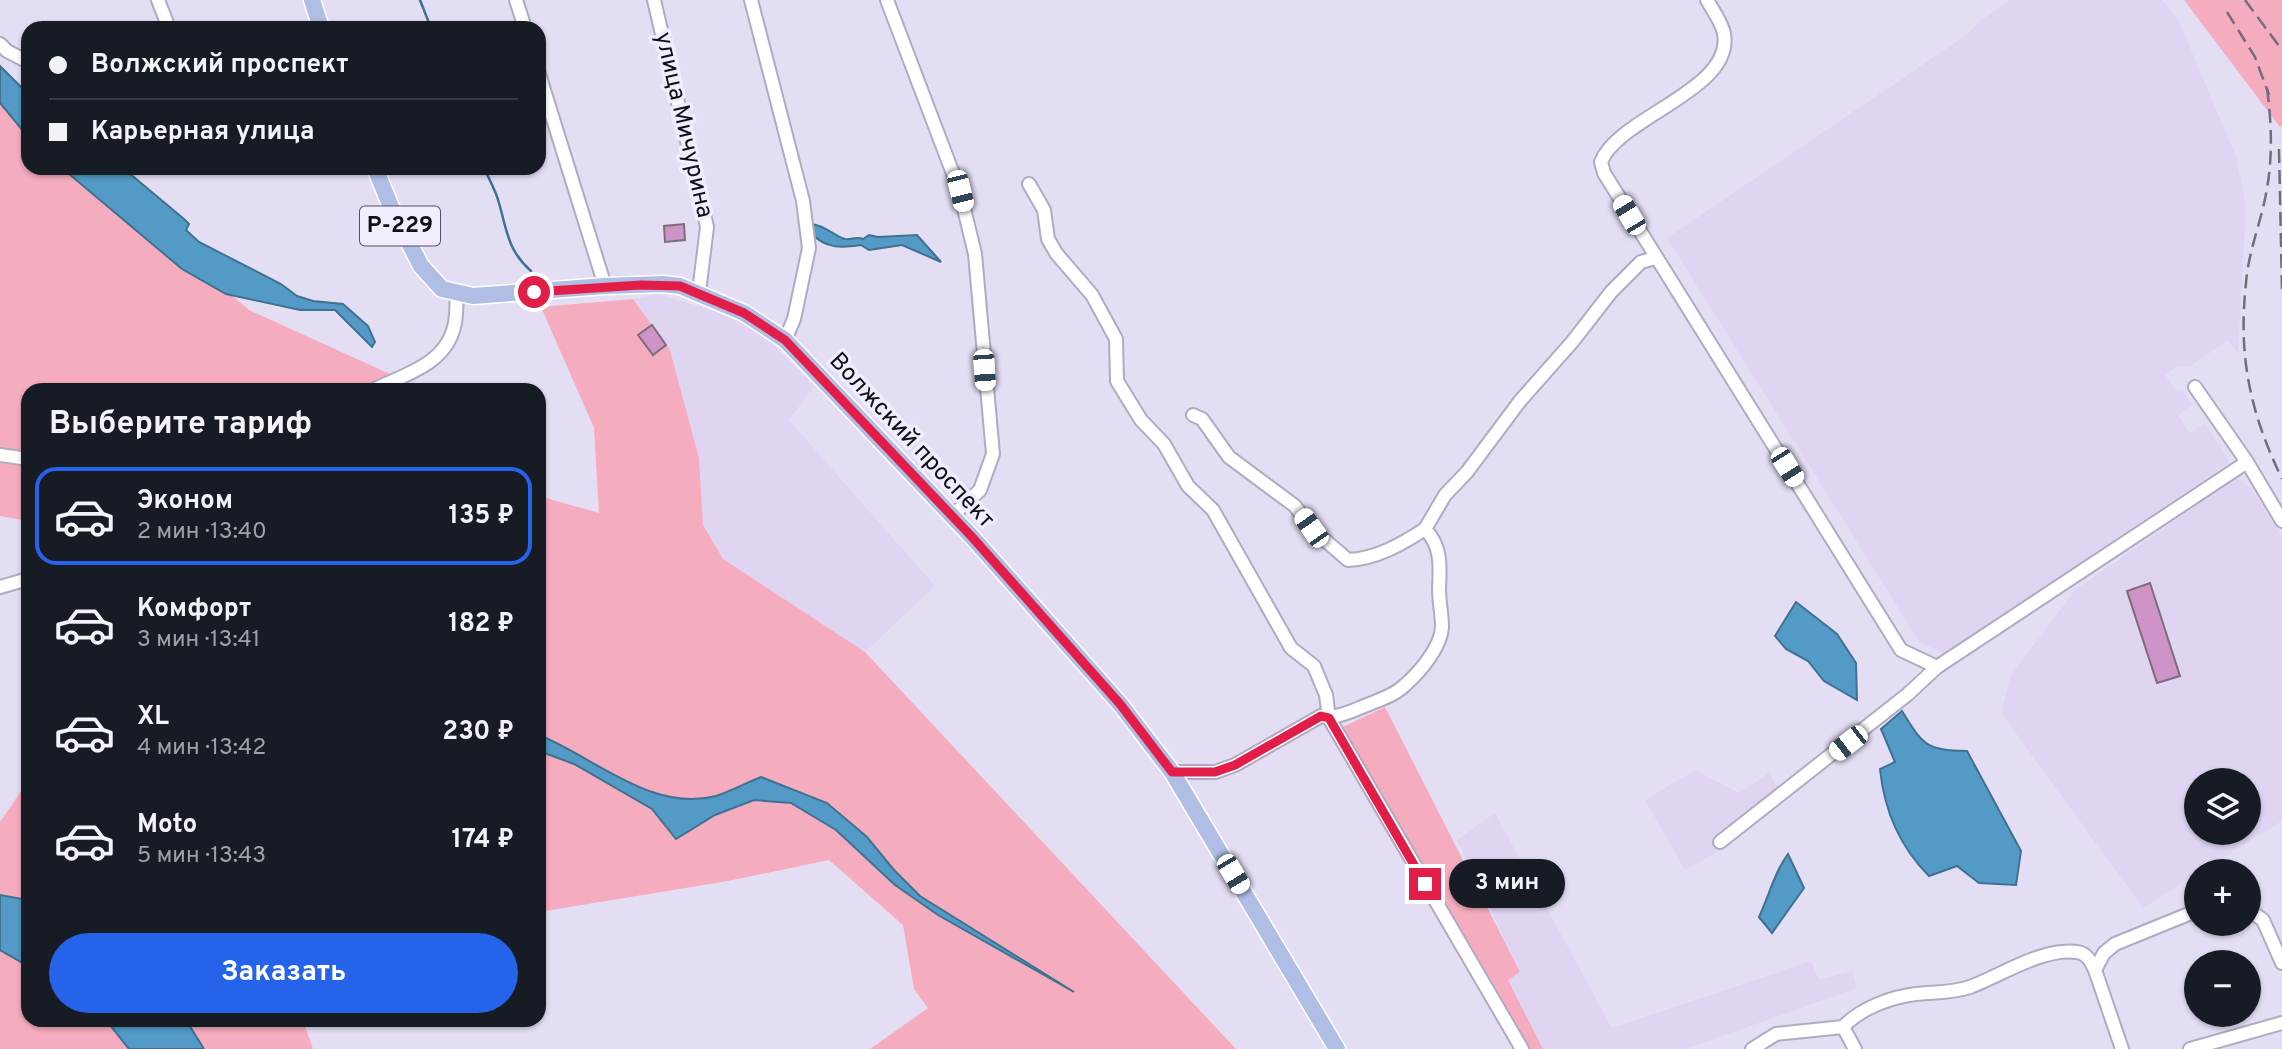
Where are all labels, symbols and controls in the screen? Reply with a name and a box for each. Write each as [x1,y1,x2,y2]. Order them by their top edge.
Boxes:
street label: улица Мичурина [647,29,719,221]
text: Волжский проспект [91,49,349,82]
text: Карьерная улица [91,116,314,149]
car [945,168,976,214]
car [1610,192,1649,238]
road number: Р-229 [360,206,440,246]
route start [518,276,550,308]
street label: Волжский проспект [822,347,1000,535]
car [973,348,996,392]
text: Выберите тариф [49,405,312,445]
car [1767,444,1808,490]
icon: car [53,485,116,548]
text: Эконом [137,485,233,518]
text: 135 ₽ [449,500,514,533]
car [1291,505,1332,551]
text: 2 мин · 13:40 [137,518,267,547]
icon: car [53,593,116,656]
text: Комфорт [137,593,251,626]
text: 182 ₽ [448,608,514,641]
text: 3 мин · 13:41 [137,626,260,655]
icon: car [53,701,116,764]
text: XL [137,701,169,734]
text: 230 ₽ [442,716,514,749]
car [1825,722,1872,764]
text: 4 мин · 13:42 [137,734,266,763]
map controls [2184,768,2261,1027]
button: layers [2184,768,2261,845]
icon: car [53,809,116,872]
text: Moto [137,809,197,842]
text: 174 ₽ [452,824,514,857]
text: 5 мин · 13:43 [137,842,266,871]
car [1214,851,1253,897]
button: + [2184,859,2261,936]
callout: 3 мин [1450,860,1565,908]
route end [1409,868,1441,900]
text: 3 мин [1475,869,1539,898]
button: Заказать [49,933,518,1013]
button: − [2184,950,2261,1027]

